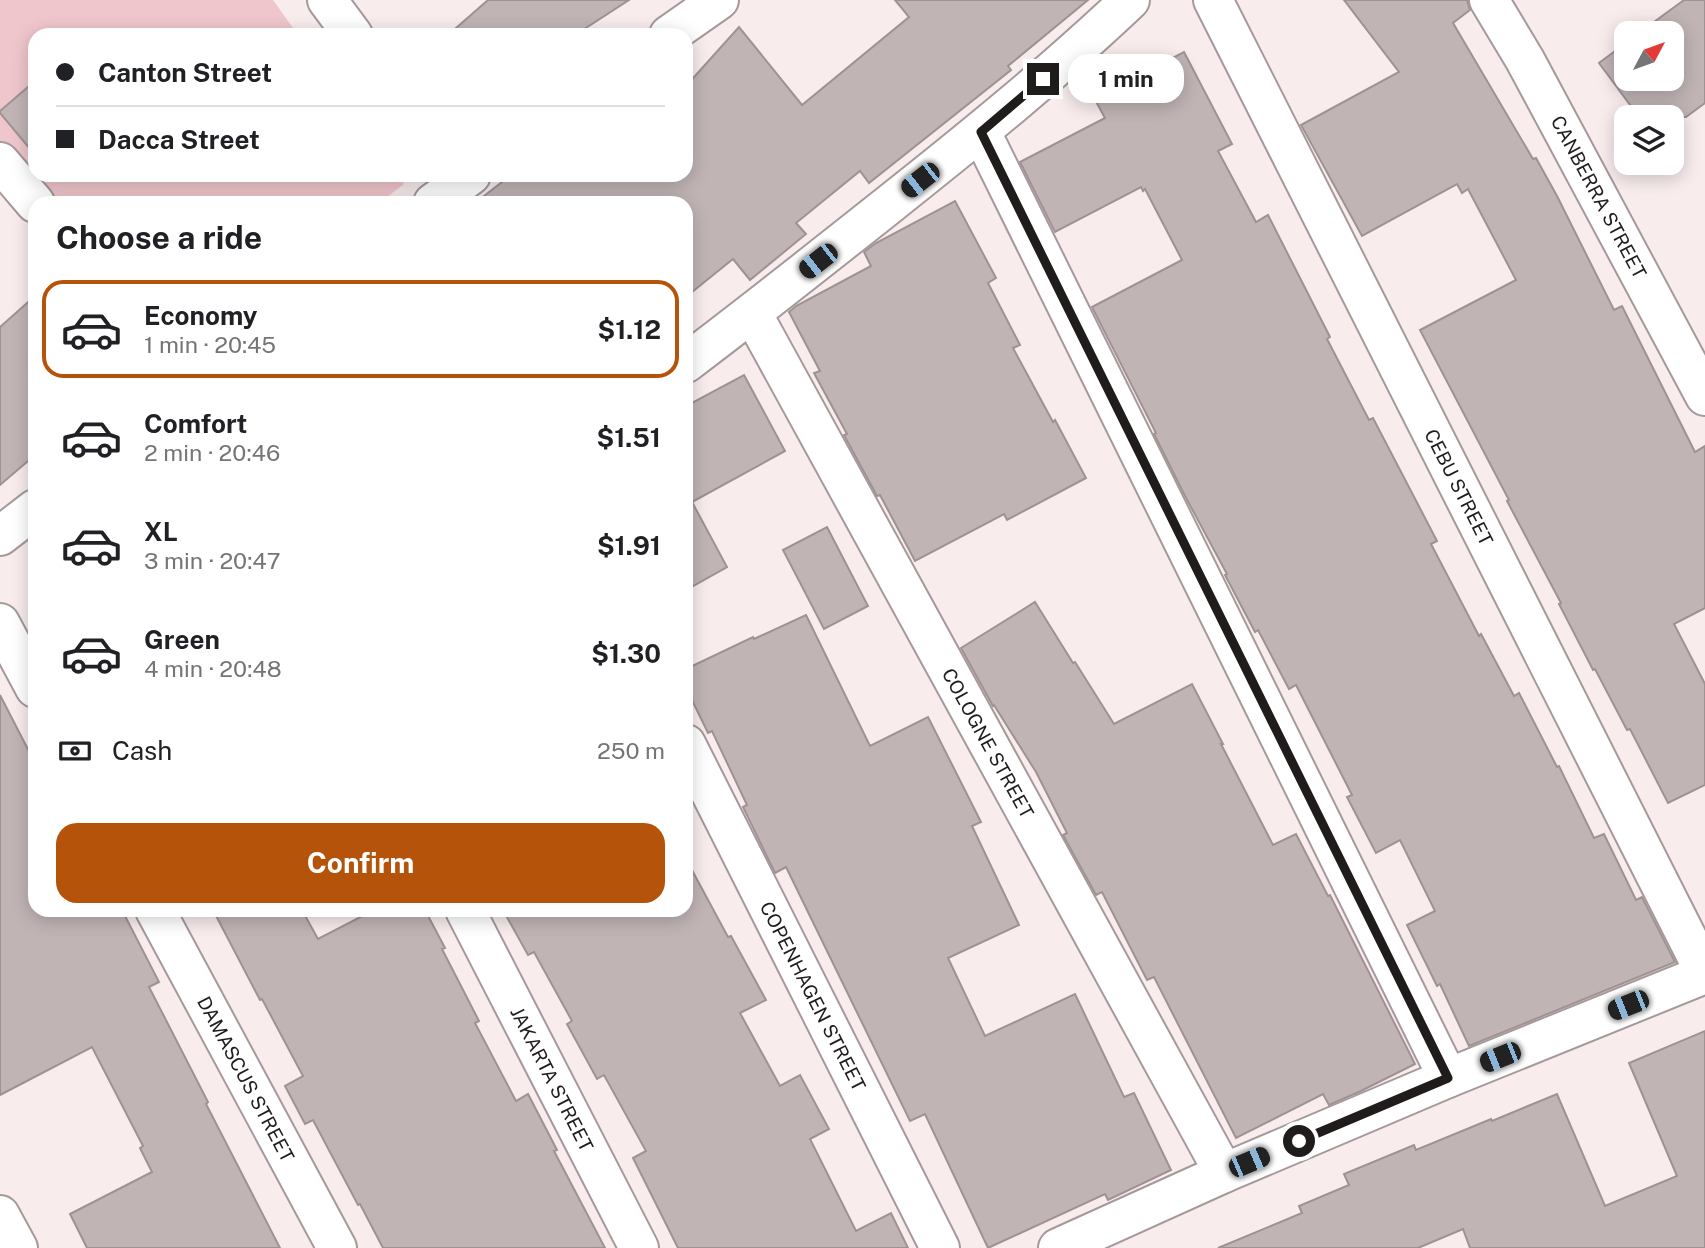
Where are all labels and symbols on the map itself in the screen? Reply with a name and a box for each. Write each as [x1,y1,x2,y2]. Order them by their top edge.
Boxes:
north arrow [1614,21,1684,91]
callout: 1 min [1068,55,1183,104]
route end [1027,63,1059,95]
street label: CANBERRA STREET [1547,112,1651,282]
car [897,159,944,201]
car [795,240,842,282]
street label: CEBU STREET [1420,425,1498,549]
street label: COLOGNE STREET [938,664,1038,822]
street label: COPENHAGEN STREET [756,898,870,1094]
car [1605,987,1652,1023]
street label: DAMASCUS STREET [193,993,299,1165]
street label: JAKARTA STREET [506,1003,598,1155]
car [1477,1039,1524,1075]
route start [1283,1125,1315,1157]
car [1226,1144,1273,1180]

